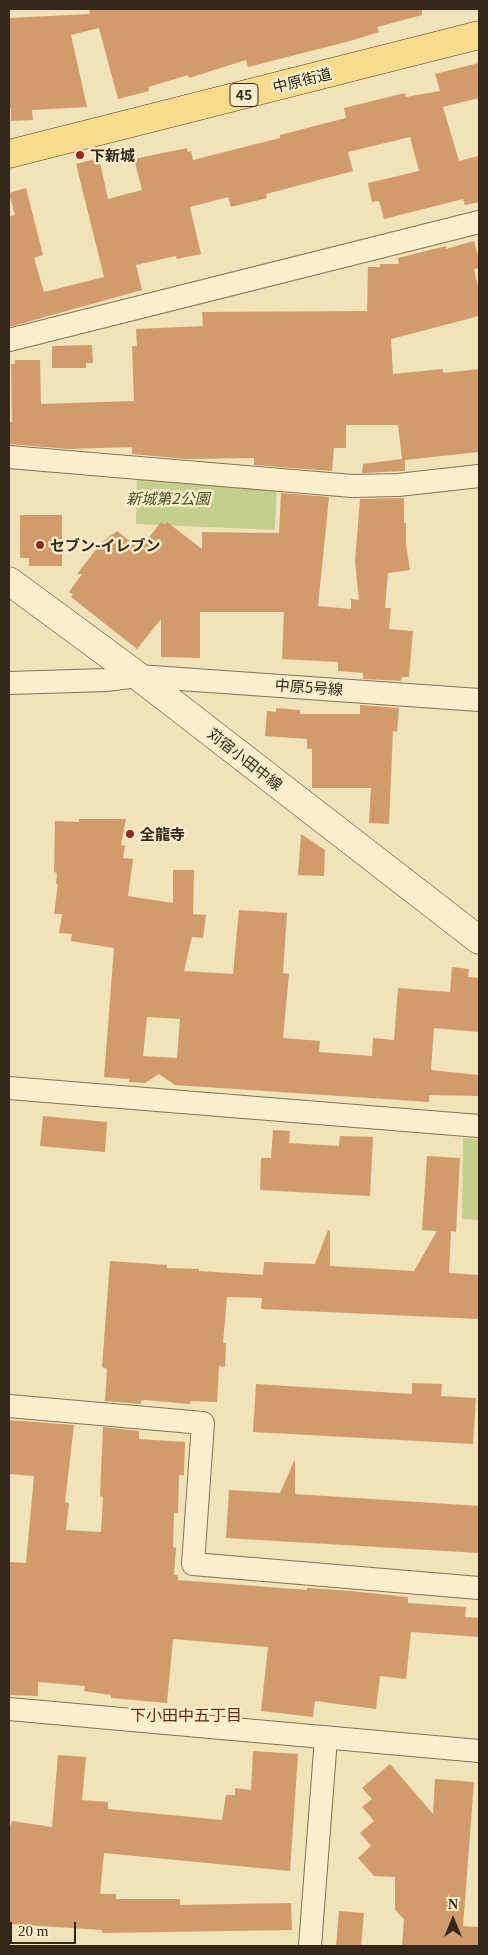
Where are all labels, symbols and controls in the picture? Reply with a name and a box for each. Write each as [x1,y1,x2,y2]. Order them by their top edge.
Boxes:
street label: 中原街道 [271,64,333,96]
road number: 45 [230,84,258,106]
place label: 下新城 [90,146,135,164]
marker: 下新城 [74,149,86,161]
park label: 新城第2公園 [126,489,210,507]
place label: セブン-イレブン [50,536,161,554]
marker: セブン-イレブン [34,539,46,551]
street label: 中原5号線 [274,676,344,698]
street label: 苅宿小田中線 [204,724,286,794]
place label: 全龍寺 [140,825,185,843]
marker: 全龍寺 [124,828,136,840]
district label: 下小田中五丁目 [130,1705,242,1725]
north arrow [428,1895,478,1945]
text: N [448,1897,458,1912]
scale bar [12,1912,79,1944]
text: 20 m [18,1923,48,1939]

